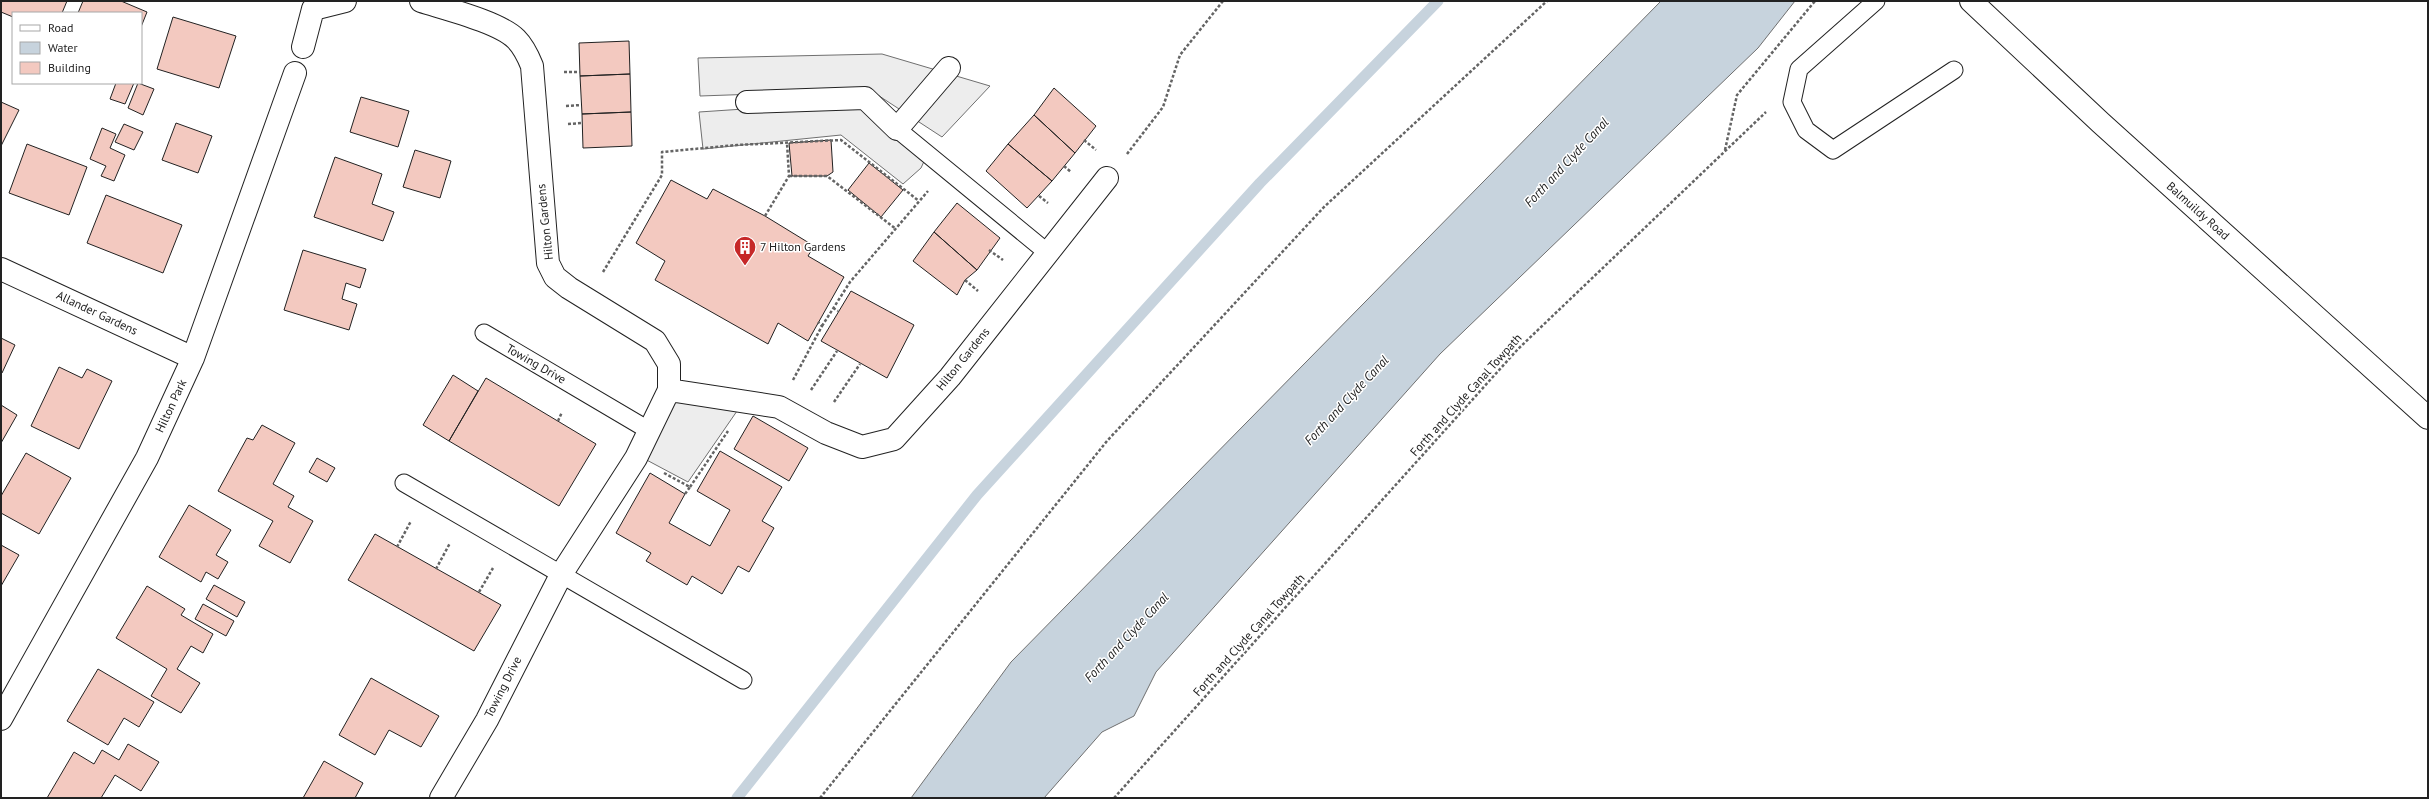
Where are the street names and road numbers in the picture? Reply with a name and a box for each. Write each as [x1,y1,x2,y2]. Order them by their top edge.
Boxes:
street label: Balmuildy Road [2164,178,2233,243]
street label: Hilton Gardens [533,183,556,261]
street label: Allander Gardens [54,287,140,338]
street label: Hilton Gardens [933,324,993,393]
street label: Forth and Clyde Canal Towpath [1407,330,1525,459]
street label: Towing Drive [504,340,569,387]
street label: Hilton Park [152,377,189,435]
street label: Forth and Clyde Canal Towpath [1190,570,1308,699]
street label: Towing Drive [481,654,524,720]

